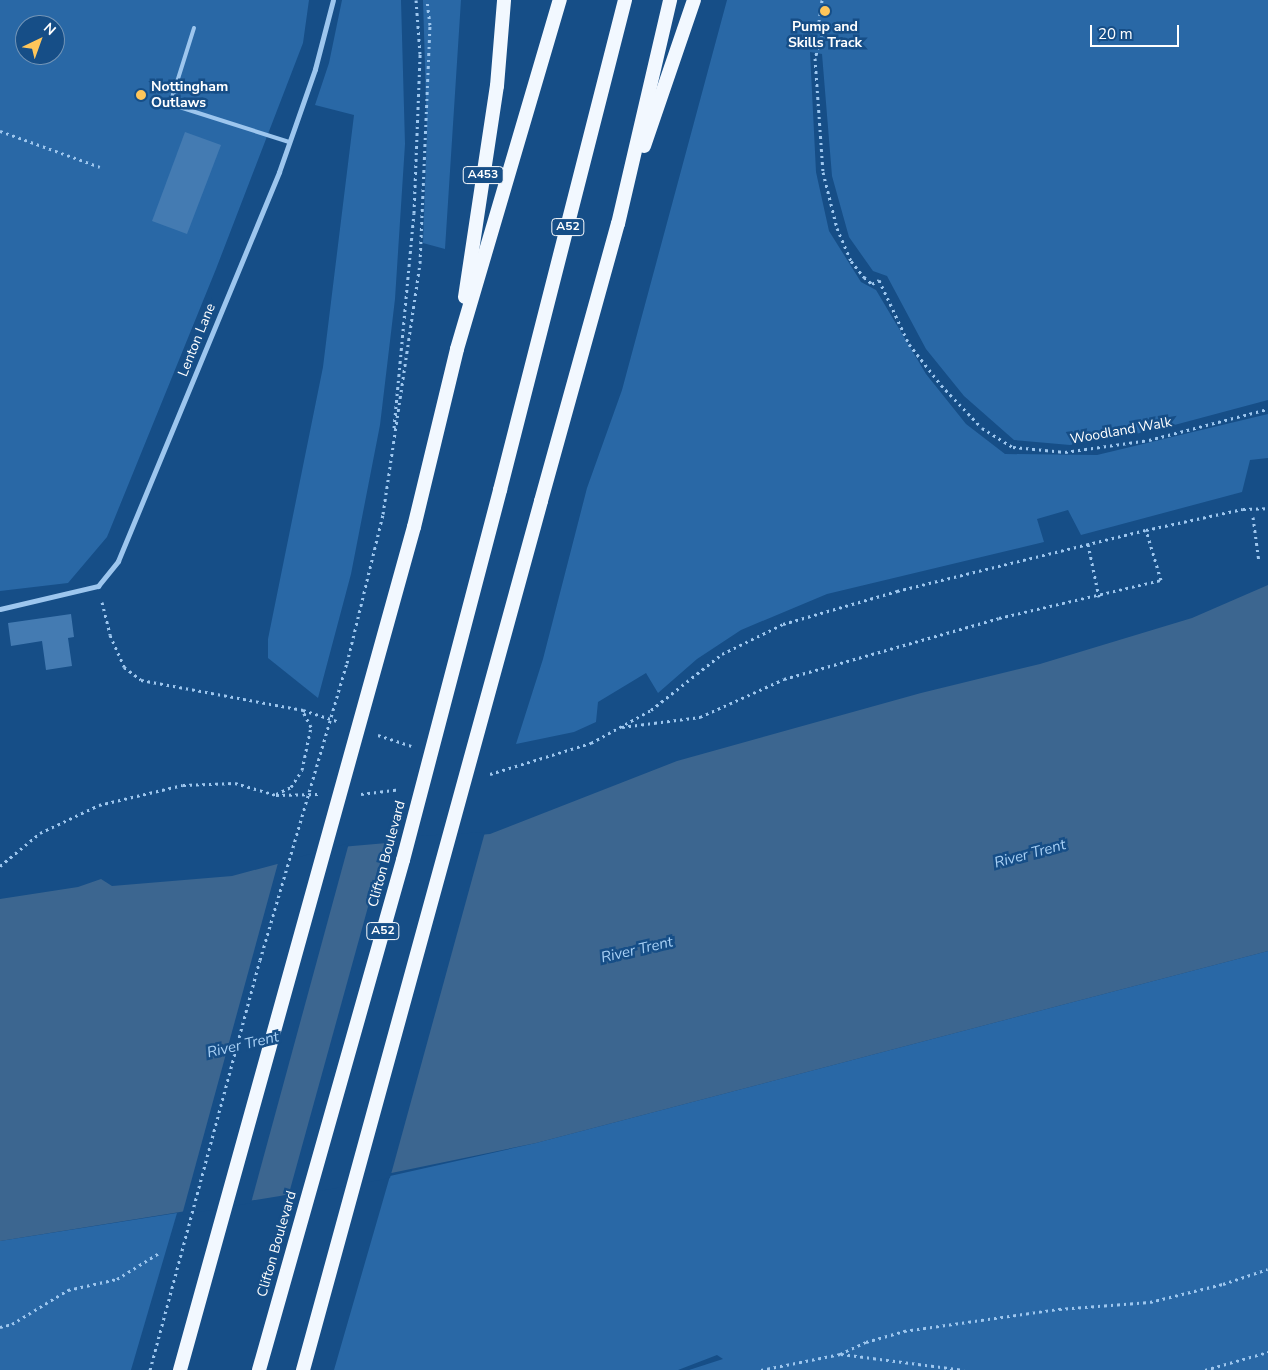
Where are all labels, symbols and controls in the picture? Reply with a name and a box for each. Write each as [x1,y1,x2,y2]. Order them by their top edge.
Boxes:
marker: Pump and Skills Track [819,5,831,17]
north arrow [15,15,65,65]
scale bar [1093,15,1182,47]
text: N [39,19,60,40]
place label: Pump and Skills Track [788,19,862,52]
text: 20 m [1098,24,1133,44]
place label: Nottingham Outlaws [151,79,228,111]
marker: Nottingham Outlaws [135,89,147,101]
road number: A453 [462,166,504,184]
road number: A52 [550,218,586,236]
street label: Lenton Lane [175,301,219,379]
street label: Woodland Walk [1069,414,1173,448]
street label: Clifton Boulevard [365,799,409,909]
water label: River Trent [992,836,1068,872]
road number: A52 [366,921,400,940]
water label: River Trent [599,933,675,967]
water label: River Trent [205,1028,281,1062]
street label: Clifton Boulevard [254,1189,300,1299]

